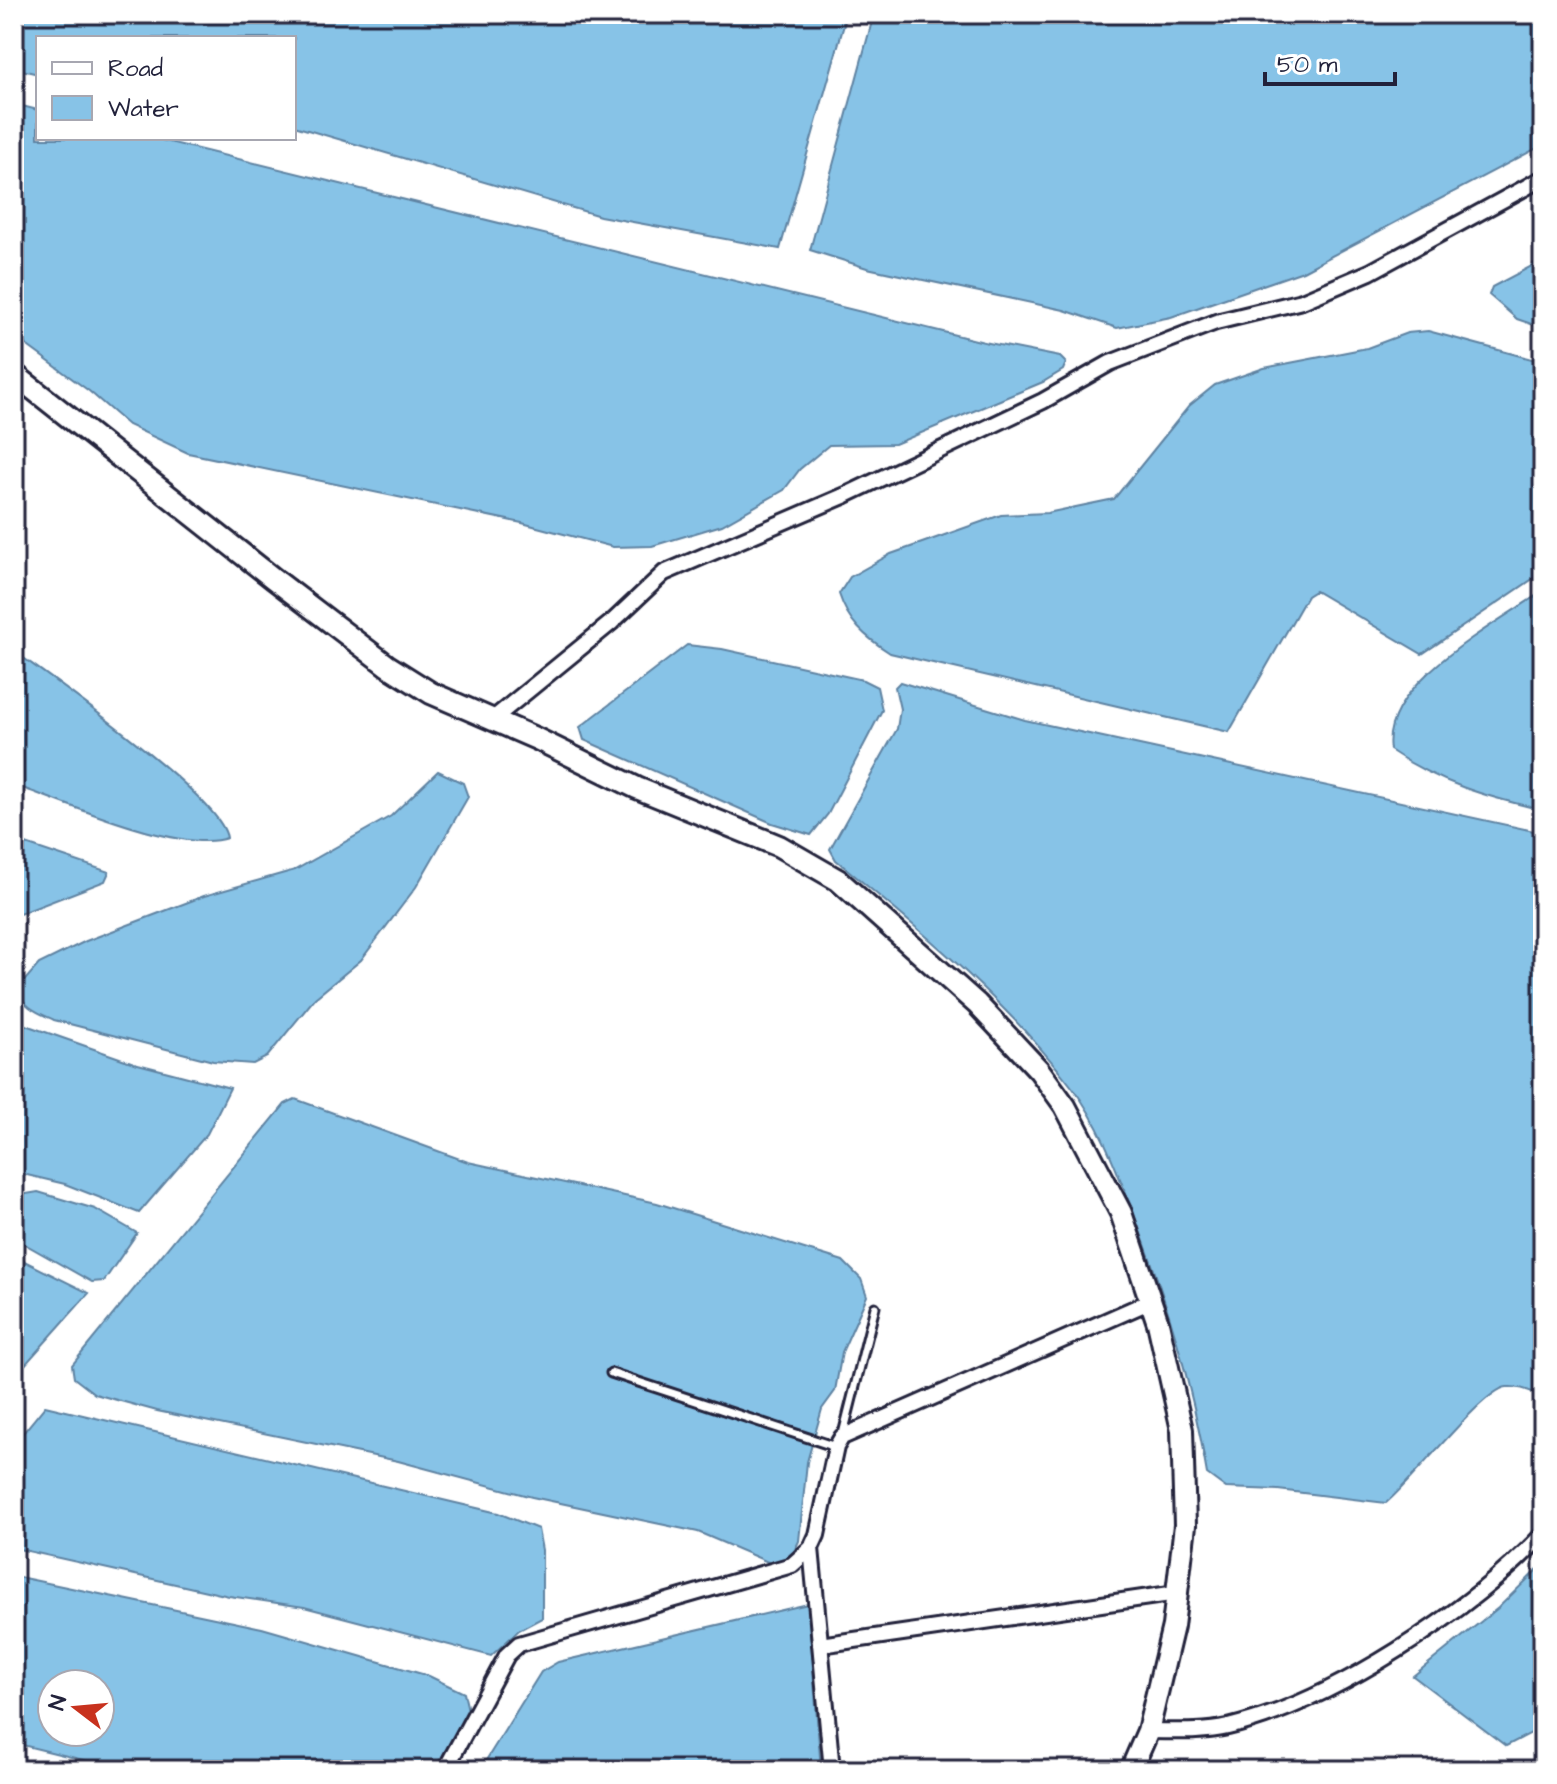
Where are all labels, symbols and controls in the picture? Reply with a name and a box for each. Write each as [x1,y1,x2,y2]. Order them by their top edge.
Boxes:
legend [36,36,296,140]
scale bar [1265,36,1395,86]
text: 50 m [1277,48,1338,82]
text: Road [108,52,163,86]
text: Water [108,92,179,126]
north arrow [36,1668,116,1748]
text: N [41,1692,75,1714]

